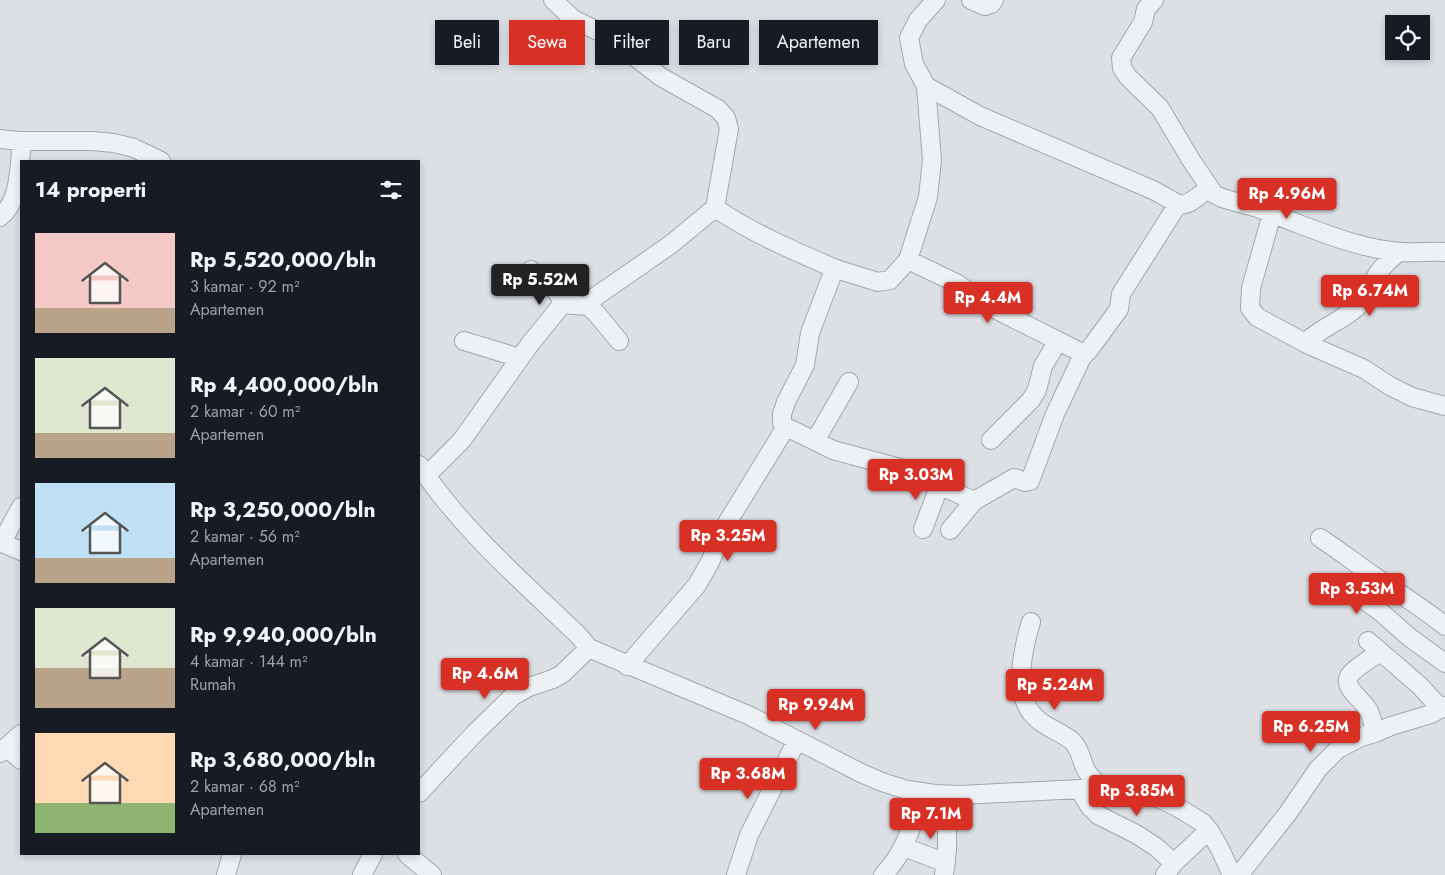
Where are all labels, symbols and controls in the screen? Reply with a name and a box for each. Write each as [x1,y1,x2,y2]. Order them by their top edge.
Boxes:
map controls [1385,15,1430,60]
button: locate [1385,15,1430,60]
chip: Beli [435,20,499,65]
chip: Sewa [509,20,585,65]
chip: Filter [595,20,669,65]
chip: Baru [679,20,749,65]
chip: Apartemen [759,20,878,65]
text: 14 properti [35,175,146,205]
icon: filters [377,176,405,204]
pin: Rp 4.96M [1235,178,1339,220]
text: Rp 4.96M [1248,182,1326,205]
text: Rp 5,520,000/bln [190,245,376,275]
icon: home [75,253,135,313]
pin: Rp 5.52M [488,264,592,306]
text: Rp 5.52M [502,268,578,291]
pin: Rp 6.74M [1318,274,1422,317]
text: 3 kamar · 92 m² [190,275,299,298]
text: Rp 6.74M [1332,279,1408,302]
pin: Rp 4.4M [942,282,1034,324]
text: Rp 4.4M [955,286,1021,309]
text: Apartemen [190,298,264,321]
text: Rp 4,400,000/bln [190,370,379,400]
icon: home [75,378,135,438]
text: 2 kamar · 60 m² [190,400,300,423]
text: Apartemen [190,423,264,446]
pin: Rp 3.03M [864,458,968,501]
text: Rp 3.03M [879,463,953,486]
text: Rp 3,250,000/bln [190,495,376,525]
icon: home [75,503,135,563]
pin: Rp 3.25M [676,520,780,562]
text: Rp 3.25M [691,524,765,547]
text: 2 kamar · 56 m² [190,525,300,548]
text: Apartemen [190,548,264,571]
pin: Rp 3.53M [1305,572,1409,615]
text: Rp 3.53M [1320,577,1394,600]
text: Rp 9,940,000/bln [190,620,377,650]
icon: home [75,628,135,688]
text: 4 kamar · 144 m² [190,650,308,673]
pin: Rp 4.6M [439,658,531,700]
text: Rp 4.6M [452,662,518,685]
pin: Rp 5.24M [1003,668,1107,711]
text: Rumah [190,673,236,696]
text: Rp 5.24M [1017,673,1093,696]
pin: Rp 9.94M [764,688,868,731]
text: Rp 9.94M [778,693,854,716]
pin: Rp 6.25M [1259,710,1363,753]
text: Rp 6.25M [1273,715,1349,738]
text: Rp 3,680,000/bln [190,745,375,775]
icon: home [75,753,135,813]
pin: Rp 3.68M [696,758,800,800]
text: Rp 3.68M [711,762,785,785]
pin: Rp 3.85M [1085,774,1189,817]
text: 2 kamar · 68 m² [190,775,299,798]
text: Rp 3.85M [1100,779,1174,802]
text: Apartemen [190,798,264,821]
pin: Rp 7.1M [885,798,977,840]
text: Rp 7.1M [901,802,961,825]

